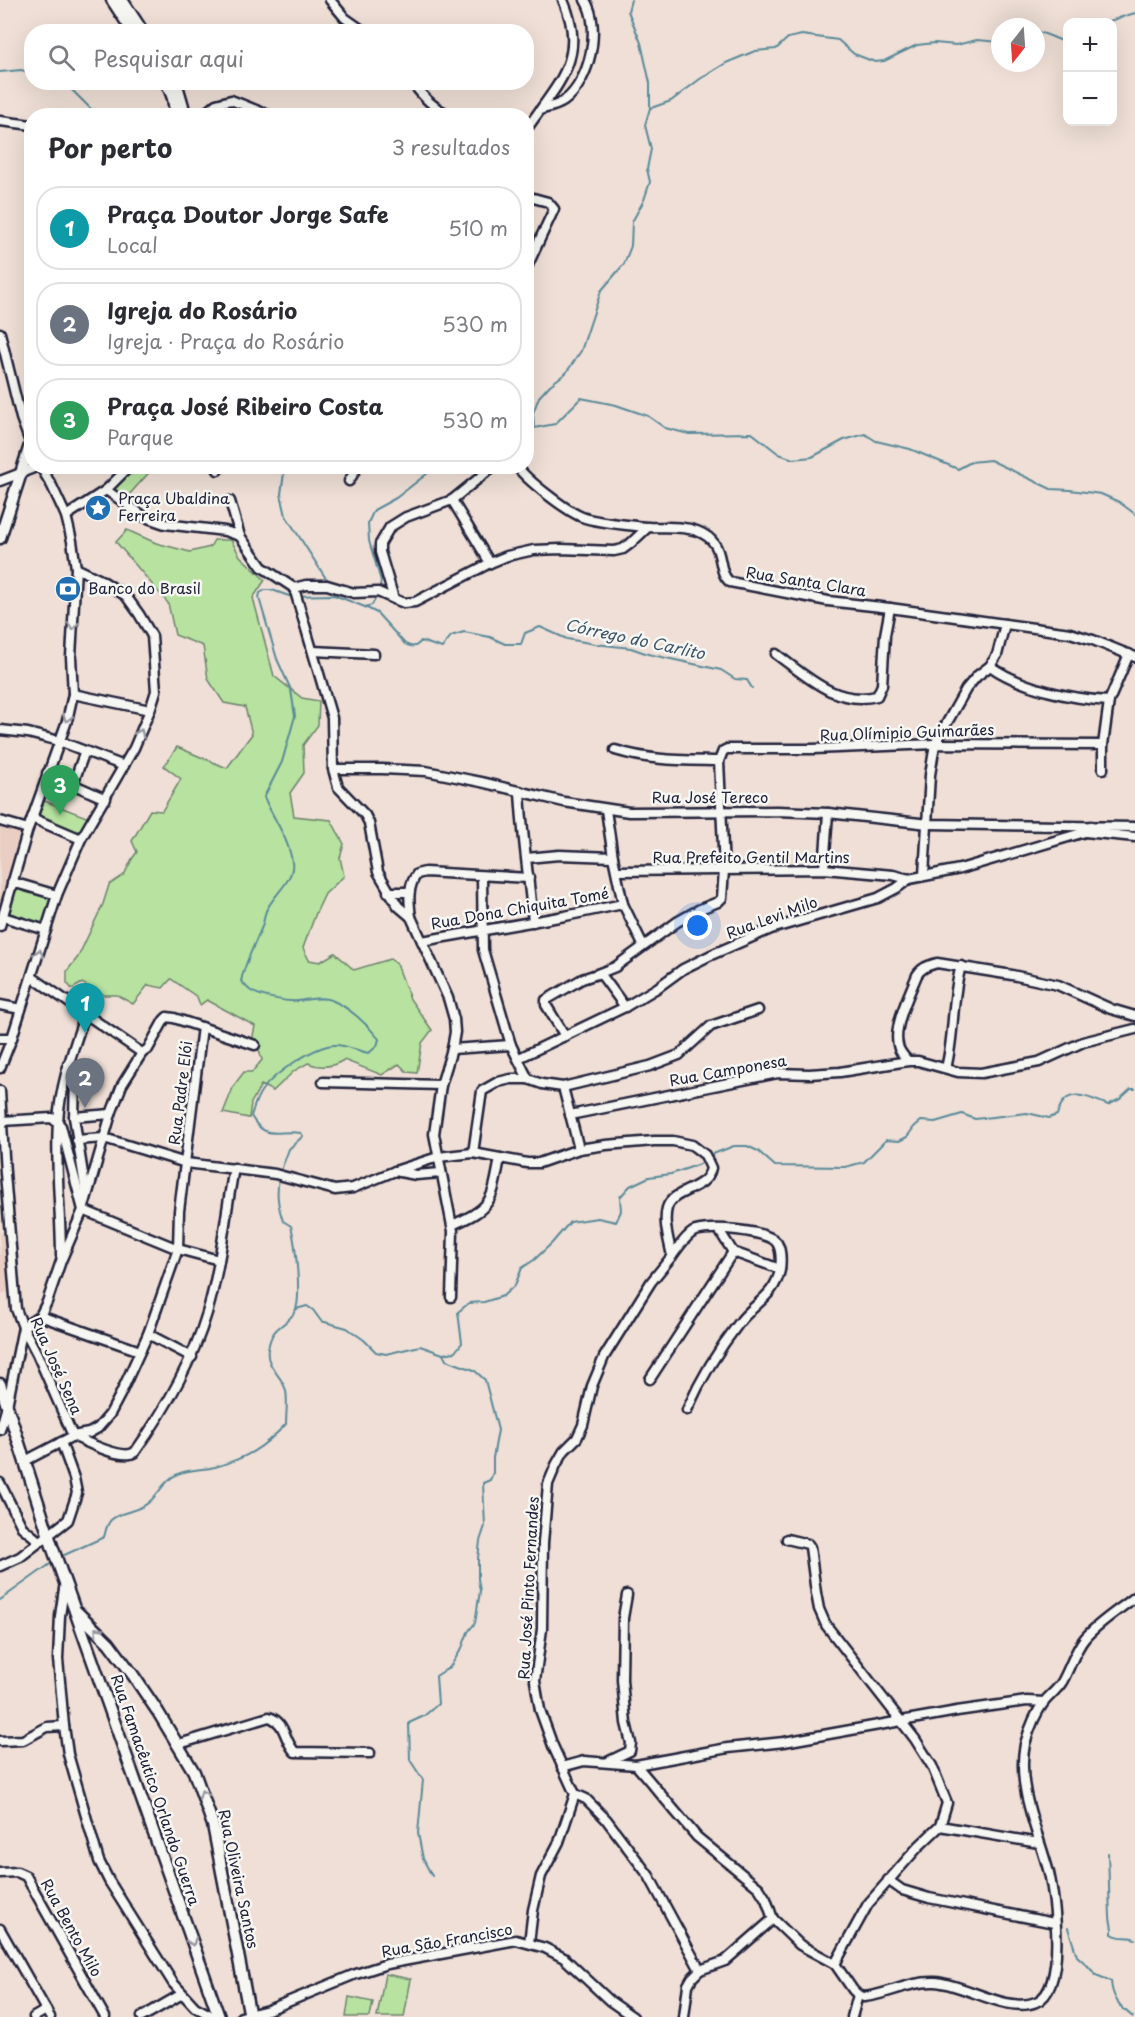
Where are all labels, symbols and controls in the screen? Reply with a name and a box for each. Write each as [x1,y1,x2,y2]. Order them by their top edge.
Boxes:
north arrow [991,18,1045,72]
map controls [1063,18,1117,126]
button: + [1063,18,1117,72]
search box [24,24,534,90]
icon: search [45,41,78,74]
text: Pesquisar aqui [93,41,244,74]
button: − [1063,72,1117,126]
text: Por perto [48,128,172,167]
text: 3 resultados [392,132,510,162]
text: Praça Doutor Jorge Safe [107,197,389,230]
text: 1 [65,213,74,243]
text: 510 m [448,213,508,243]
text: Local [107,230,158,260]
text: Igreja do Rosário [107,293,297,326]
text: 2 [62,309,77,339]
text: 530 m [442,309,508,339]
text: Igreja · Praça do Rosário [107,326,344,356]
text: Praça José Ribeiro Costa [107,389,383,422]
text: 3 [63,405,76,435]
text: 530 m [442,405,508,435]
text: Parque [107,422,174,452]
place label: Praça Ubaldina Ferreira [118,486,230,526]
place icon: Praça Ubaldina Ferreira [83,493,113,523]
street label: Rua Santa Clara [744,560,869,601]
bank icon: Banco do Brasil [53,574,83,604]
place label: Banco do Brasil [88,576,201,599]
water label: Córrego do Carlito [563,612,708,665]
one-way arrow [66,622,79,631]
one-way arrow [62,712,74,723]
street label: Rua Olímipio Guimarães [819,717,995,746]
one-way arrow [133,728,145,739]
pin: 3 [40,766,80,815]
street label: Rua José Tereco [652,785,768,808]
street label: Rua Prefeito Gentil Martins [652,845,850,868]
street label: Rua Dona Chiquita Tomé [429,881,611,935]
street label: Rua Levi Milo [723,889,820,944]
your location [683,911,712,940]
one-way arrow [32,948,44,959]
pin: 1 [66,984,104,1033]
street label: Rua Padre Elói [162,1039,197,1146]
street label: Rua Camponesa [667,1048,789,1091]
pin: 2 [66,1058,104,1108]
street label: Rua José Sena [26,1313,89,1418]
street label: Rua José Pinto Fernandes [511,1496,544,1680]
one-way arrow [94,1628,105,1638]
street label: Rua Famacêutico Orlando Guerra [106,1671,207,1909]
one-way arrow [198,1790,210,1801]
street label: Rua Oliveira Santos [213,1807,265,1951]
street label: Rua Bento Milo [36,1874,109,1981]
street label: Rua São Francisco [379,1917,514,1962]
one-way arrow [185,1936,198,1947]

